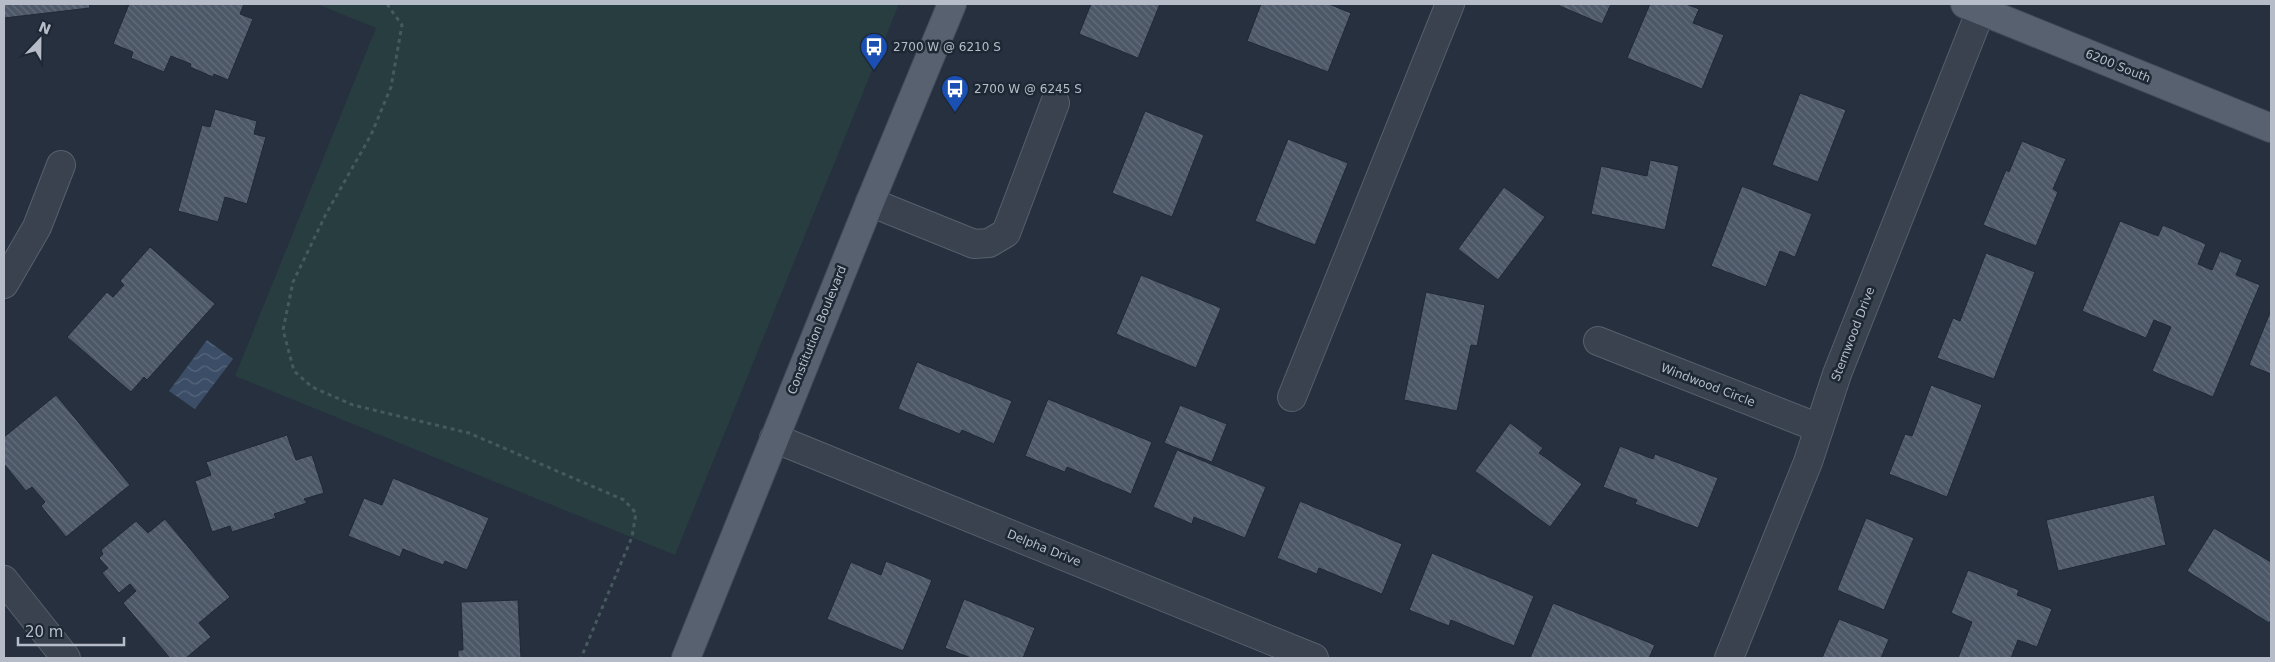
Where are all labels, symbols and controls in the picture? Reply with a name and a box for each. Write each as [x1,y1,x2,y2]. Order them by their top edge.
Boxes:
north arrow [15,15,65,65]
text: N [36,18,53,38]
bus stop icon: 2700 W @ 6210 S [859,32,889,71]
place label: 2700 W @ 6210 S [893,40,1001,54]
street label: 6200 South [2083,47,2153,85]
bus stop icon: 2700 W @ 6245 S [940,74,970,113]
place label: 2700 W @ 6245 S [974,82,1082,96]
street label: Constitution Boulevard [785,264,849,396]
street label: Sternwood Drive [1829,285,1877,383]
street label: Windwood Circle [1659,361,1757,409]
street label: Delpha Drive [1005,527,1083,569]
scale bar [18,614,124,646]
text: 20 m [25,623,63,641]

